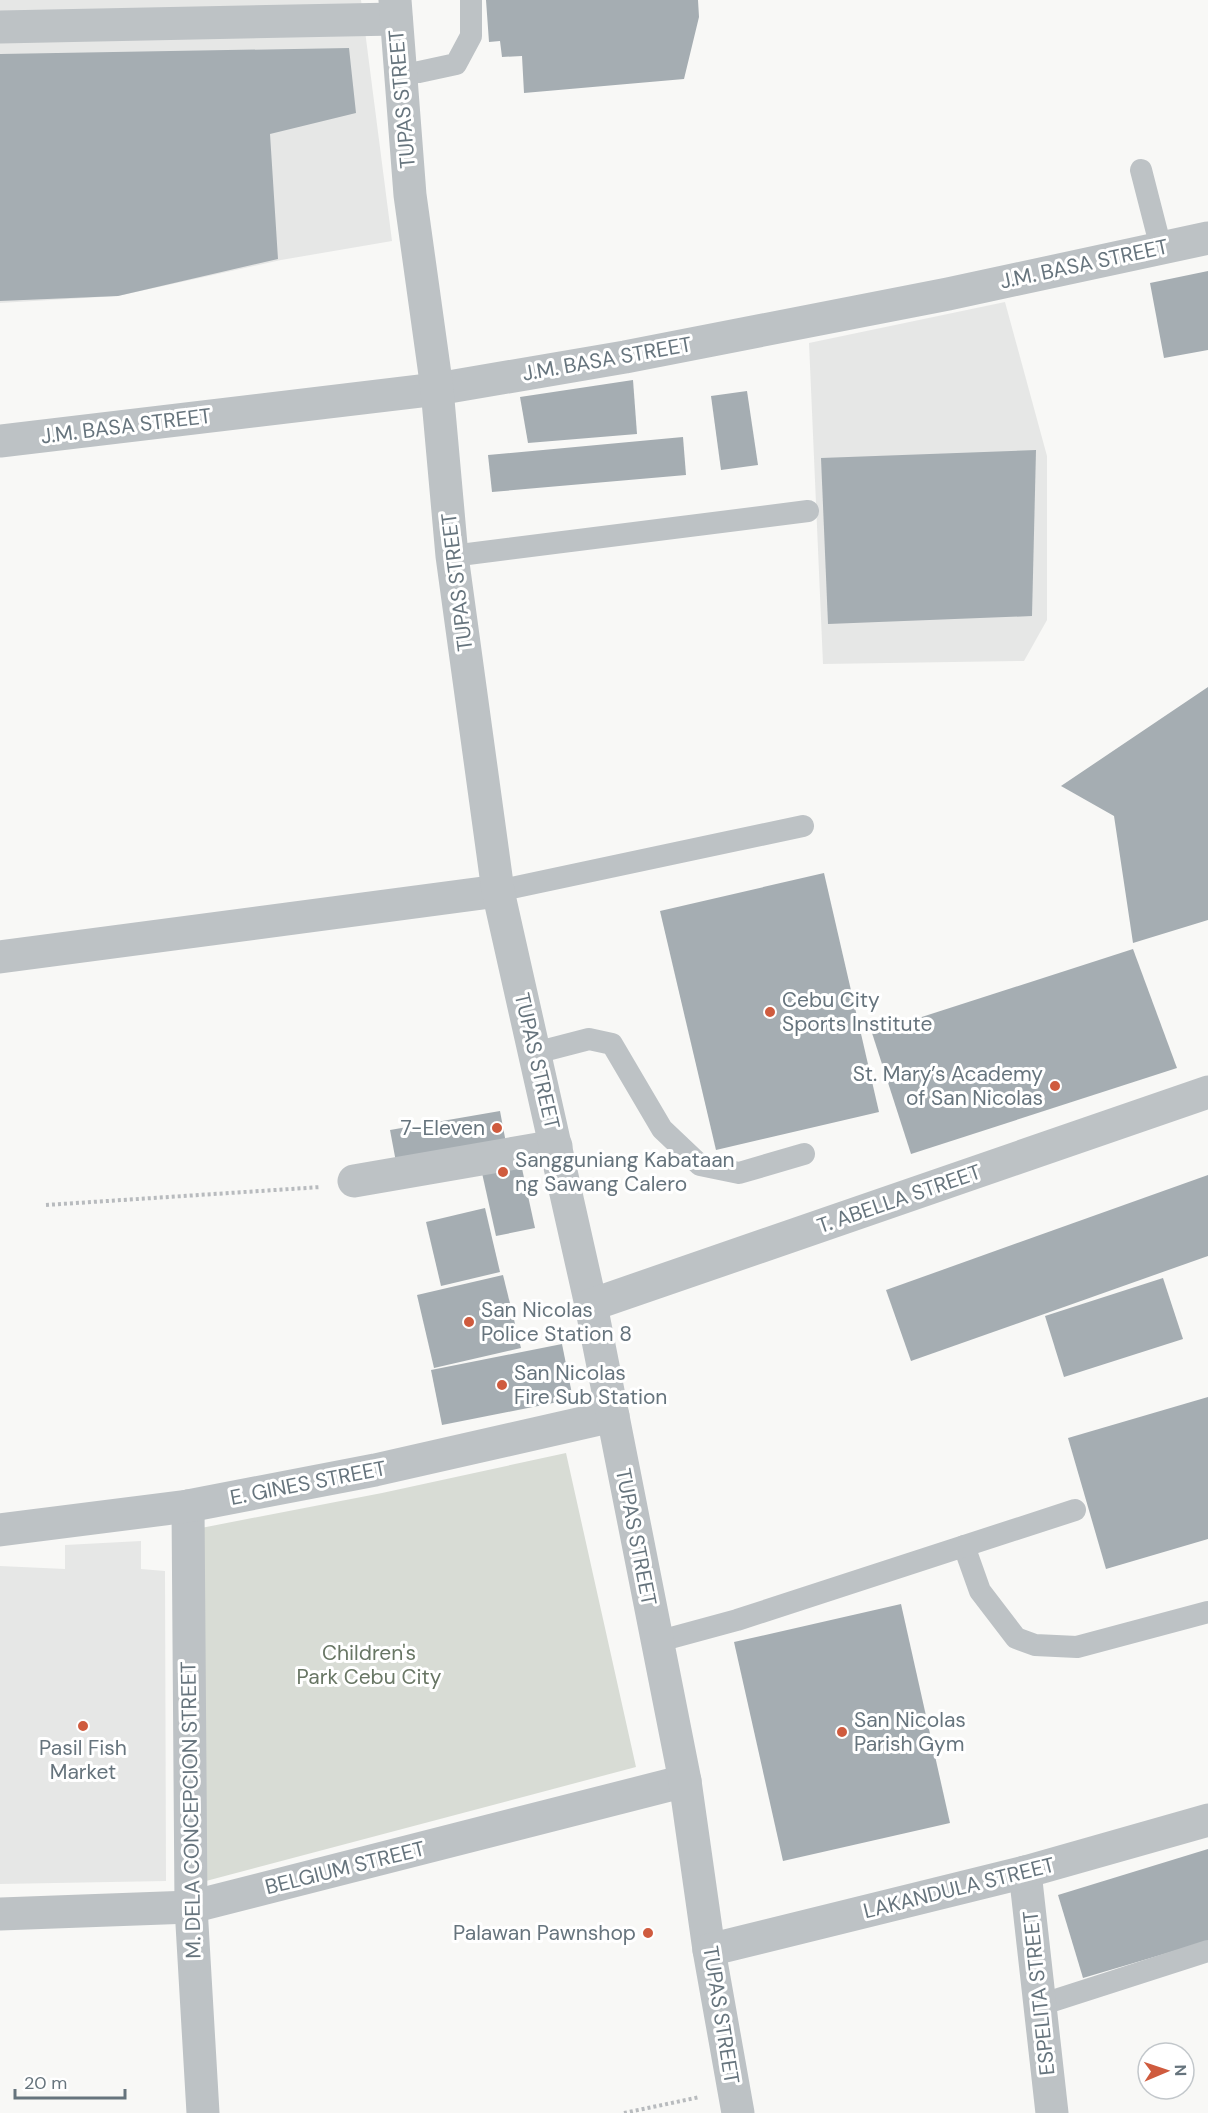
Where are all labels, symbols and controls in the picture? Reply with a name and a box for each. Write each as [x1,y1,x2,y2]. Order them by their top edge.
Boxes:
street label: TUPAS STREET [382,28,422,170]
street label: J.M. BASA STREET [997,232,1171,296]
street label: J.M. BASA STREET [520,330,694,388]
street label: J.M. BASA STREET [39,402,213,450]
street label: TUPAS STREET [435,511,479,653]
place label: Cebu City Sports Institute [782,986,932,1038]
street label: TUPAS STREET [508,990,566,1132]
marker: Cebu City Sports Institute [763,1005,777,1019]
place label: St. Mary’s Academy of San Nicolas [853,1060,1043,1112]
marker: St. Mary’s Academy of San Nicolas [1048,1079,1062,1093]
place label: 7-Eleven [401,1114,485,1142]
marker: 7-Eleven [490,1121,504,1135]
place label: Sangguniang Kabataan ng Sawang Calero [515,1146,735,1198]
street label: T. ABELLA STREET [813,1158,985,1240]
marker: Sangguniang Kabataan ng Sawang Calero [496,1165,510,1179]
place label: San Nicolas Police Station 8 [481,1296,632,1348]
marker: San Nicolas Police Station 8 [462,1315,476,1329]
place label: San Nicolas Fire Sub Station [514,1359,667,1411]
marker: San Nicolas Fire Sub Station [495,1378,509,1392]
street label: E. GINES STREET [228,1454,389,1512]
street label: TUPAS STREET [609,1466,663,1608]
park label: Children's Park Cebu City [297,1639,442,1691]
street label: M. DELA CONCEPCION STREET [174,1661,208,1959]
place label: San Nicolas Parish Gym [854,1706,966,1758]
marker: Pasil Fish Market [76,1719,90,1733]
marker: San Nicolas Parish Gym [835,1725,849,1739]
place label: Pasil Fish Market [39,1734,127,1786]
street label: BELGIUM STREET [262,1835,428,1901]
street label: LAKANDULA STREET [860,1851,1058,1925]
street label: ESPELITA STREET [1016,1909,1062,2077]
place label: Palawan Pawnshop [453,1919,636,1947]
marker: Palawan Pawnshop [641,1926,655,1940]
street label: TUPAS STREET [696,1944,746,2086]
north arrow [1136,2041,1196,2101]
scale bar [15,2062,124,2100]
text: N [1170,2064,1191,2077]
text: 20 m [24,2071,67,2095]

